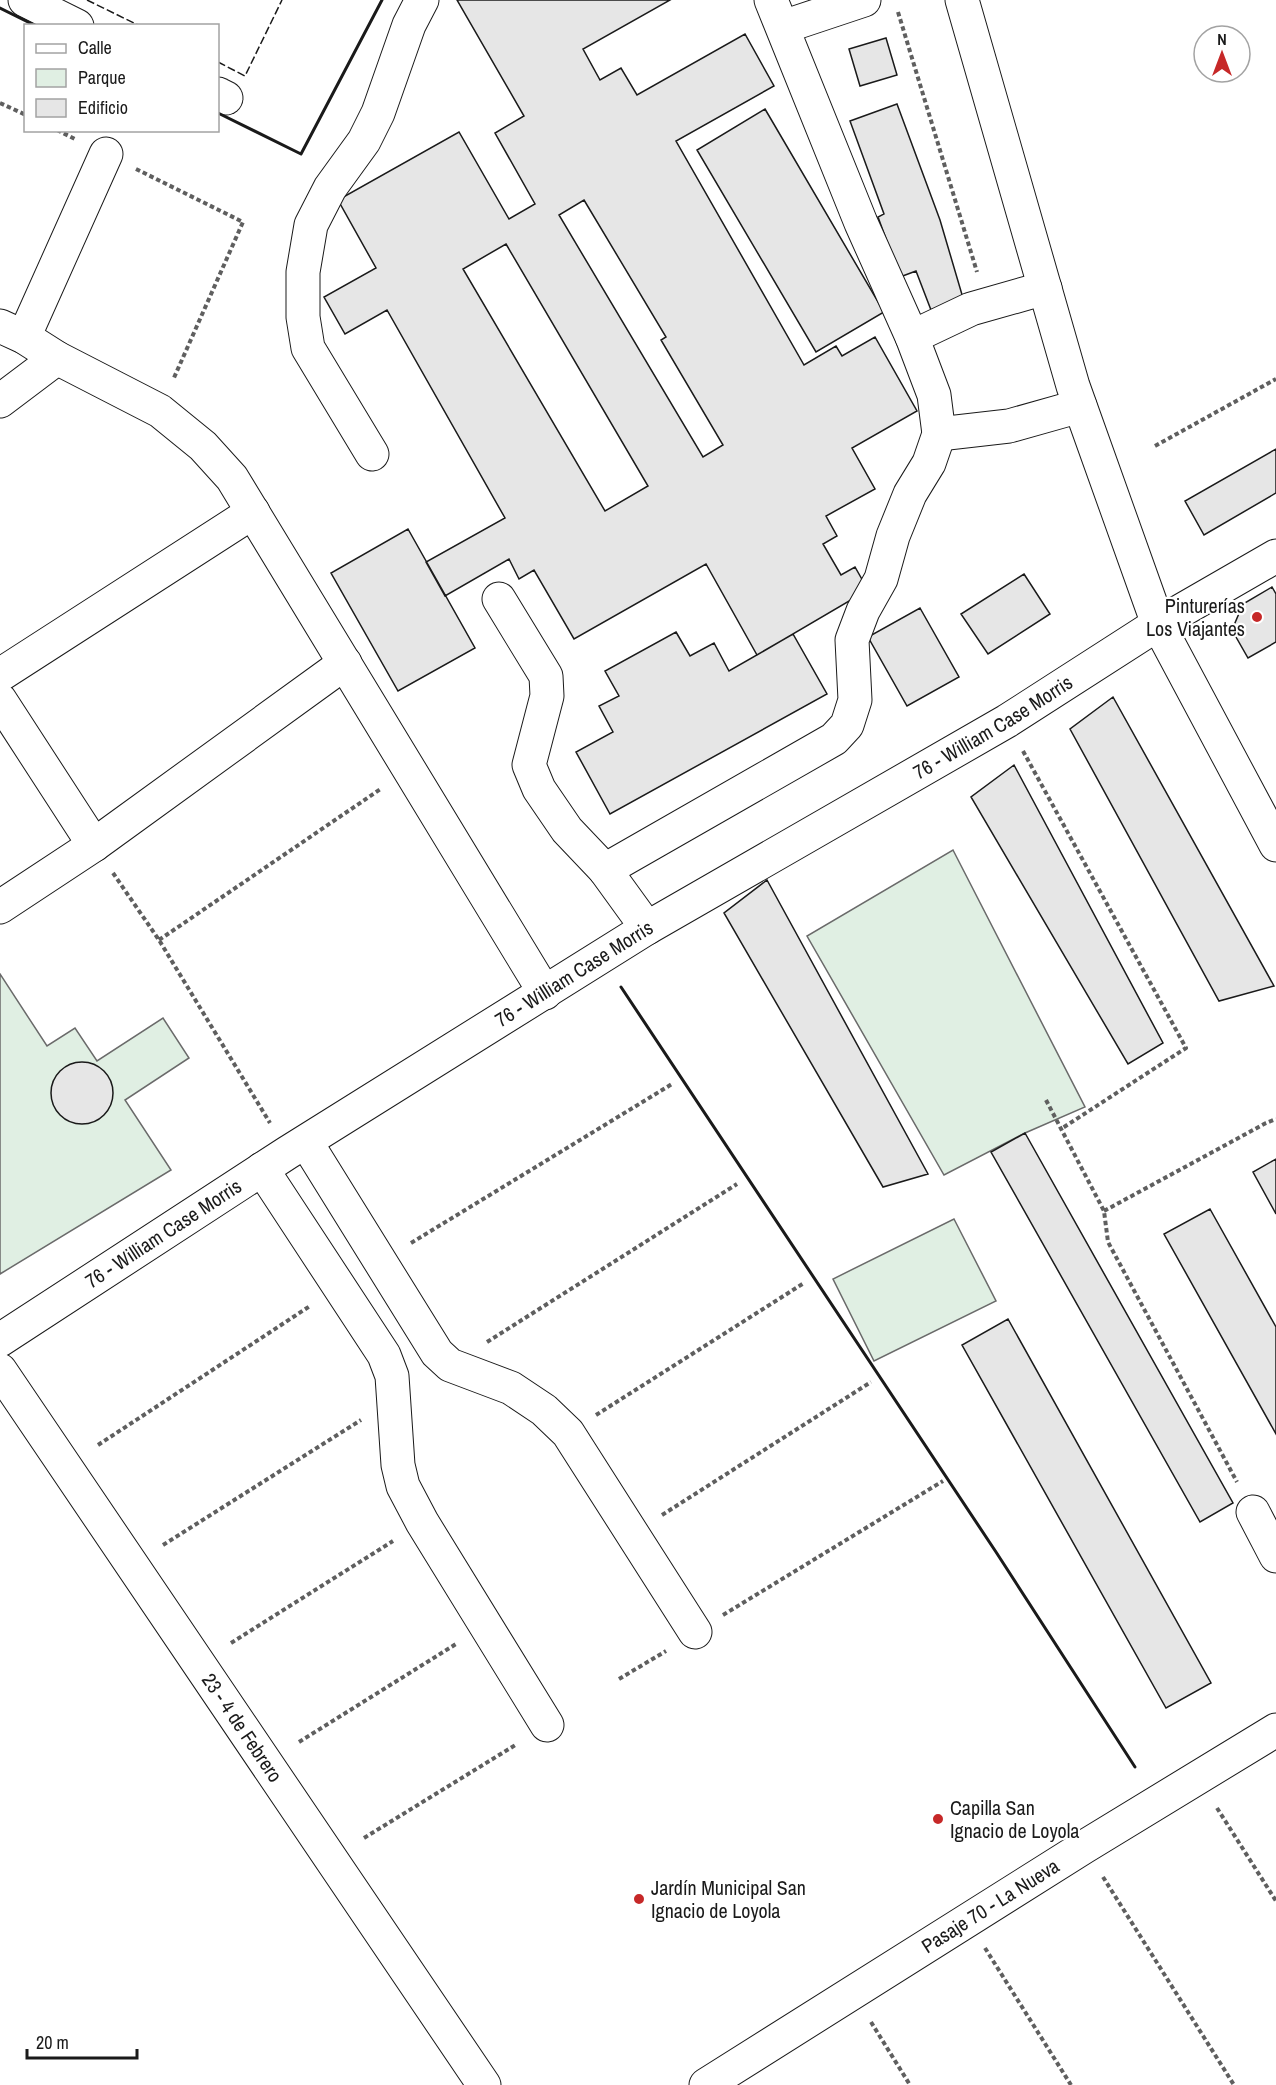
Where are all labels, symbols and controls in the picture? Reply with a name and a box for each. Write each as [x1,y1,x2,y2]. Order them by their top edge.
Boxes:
legend [24,24,219,132]
north arrow [1192,24,1252,84]
text: N [1217,28,1227,50]
text: Calle [78,35,112,60]
text: Parque [78,65,126,90]
text: Edificio [78,95,128,120]
place label: Pinturerías Los Viajantes [1146,592,1245,642]
marker: Pinturerías Los Viajantes [1250,610,1264,624]
street label: 76 - William Case Morris [908,668,1077,785]
street label: 76 - William Case Morris [490,914,658,1033]
street label: 76 - William Case Morris [80,1172,246,1294]
street label: 23 - 4 de Febrero [196,1668,289,1787]
place label: Capilla San Ignacio de Loyola [950,1794,1079,1844]
marker: Capilla San Ignacio de Loyola [931,1812,945,1826]
street label: Pasaje 70 - La Nueva [916,1852,1064,1959]
place label: Jardín Municipal San Ignacio de Loyola [651,1874,806,1924]
marker: Jardín Municipal San Ignacio de Loyola [632,1892,646,1906]
scale bar [27,2022,136,2060]
text: 20 m [36,2030,69,2055]

